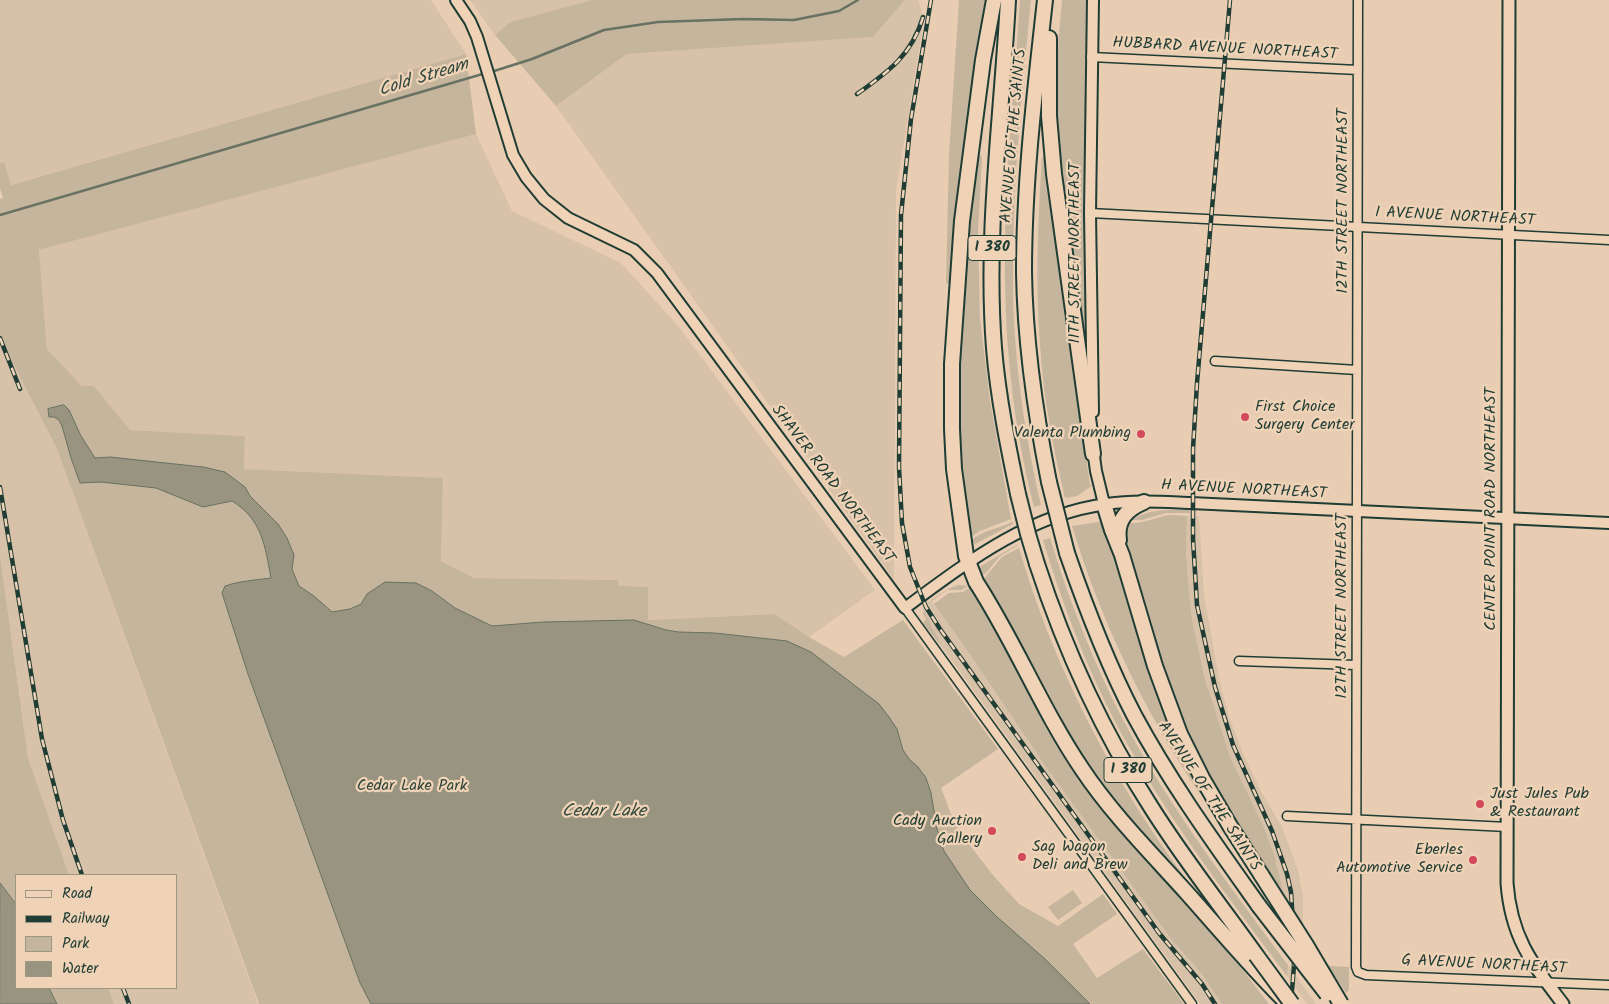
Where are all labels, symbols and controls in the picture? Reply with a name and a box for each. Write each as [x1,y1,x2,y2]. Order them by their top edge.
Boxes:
street label: HUBBARD AVENUE NORTHEAST [1112,35,1338,65]
street label: AVENUE OF THE SAINTS [998,48,1032,224]
water label: Cold Stream [376,55,472,103]
street label: 12TH STREET NORTHEAST [1334,108,1354,294]
street label: 11TH STREET NORTHEAST [1066,162,1086,344]
street label: I AVENUE NORTHEAST [1374,204,1536,232]
road number: I 380 [968,236,1016,260]
street label: CENTER POINT ROAD NORTHEAST [1482,387,1502,631]
place label: First Choice Surgery Center [1255,398,1355,436]
street label: SHAVER ROAD NORTHEAST [766,402,898,568]
marker: First Choice Surgery Center [1239,411,1251,423]
place label: Valenta Plumbing [1014,424,1131,444]
marker: Valenta Plumbing [1135,428,1147,440]
street label: H AVENUE NORTHEAST [1160,477,1328,505]
street label: 12TH STREET NORTHEAST [1333,513,1353,699]
street label: AVENUE OF THE SAINTS [1152,719,1264,875]
road number: I 380 [1104,758,1152,782]
park label: Cedar Lake Park [357,777,467,797]
place label: Just Jules Pub & Restaurant [1490,785,1589,823]
marker: Just Jules Pub & Restaurant [1474,798,1486,810]
water label: Cedar Lake [562,802,646,824]
place label: Cady Auction Gallery [893,812,982,850]
marker: Cady Auction Gallery [986,825,998,837]
place label: Sag Wagon Deli and Brew [1032,838,1128,876]
place label: Eberles Automotive Service [1336,841,1463,879]
marker: Sag Wagon Deli and Brew [1016,851,1028,863]
marker: Eberles Automotive Service [1467,854,1479,866]
legend [15,874,178,989]
text: Road [62,882,92,906]
text: Railway [62,907,109,931]
text: Park [62,932,89,956]
street label: G AVENUE NORTHEAST [1401,952,1567,980]
text: Water [62,957,98,981]

